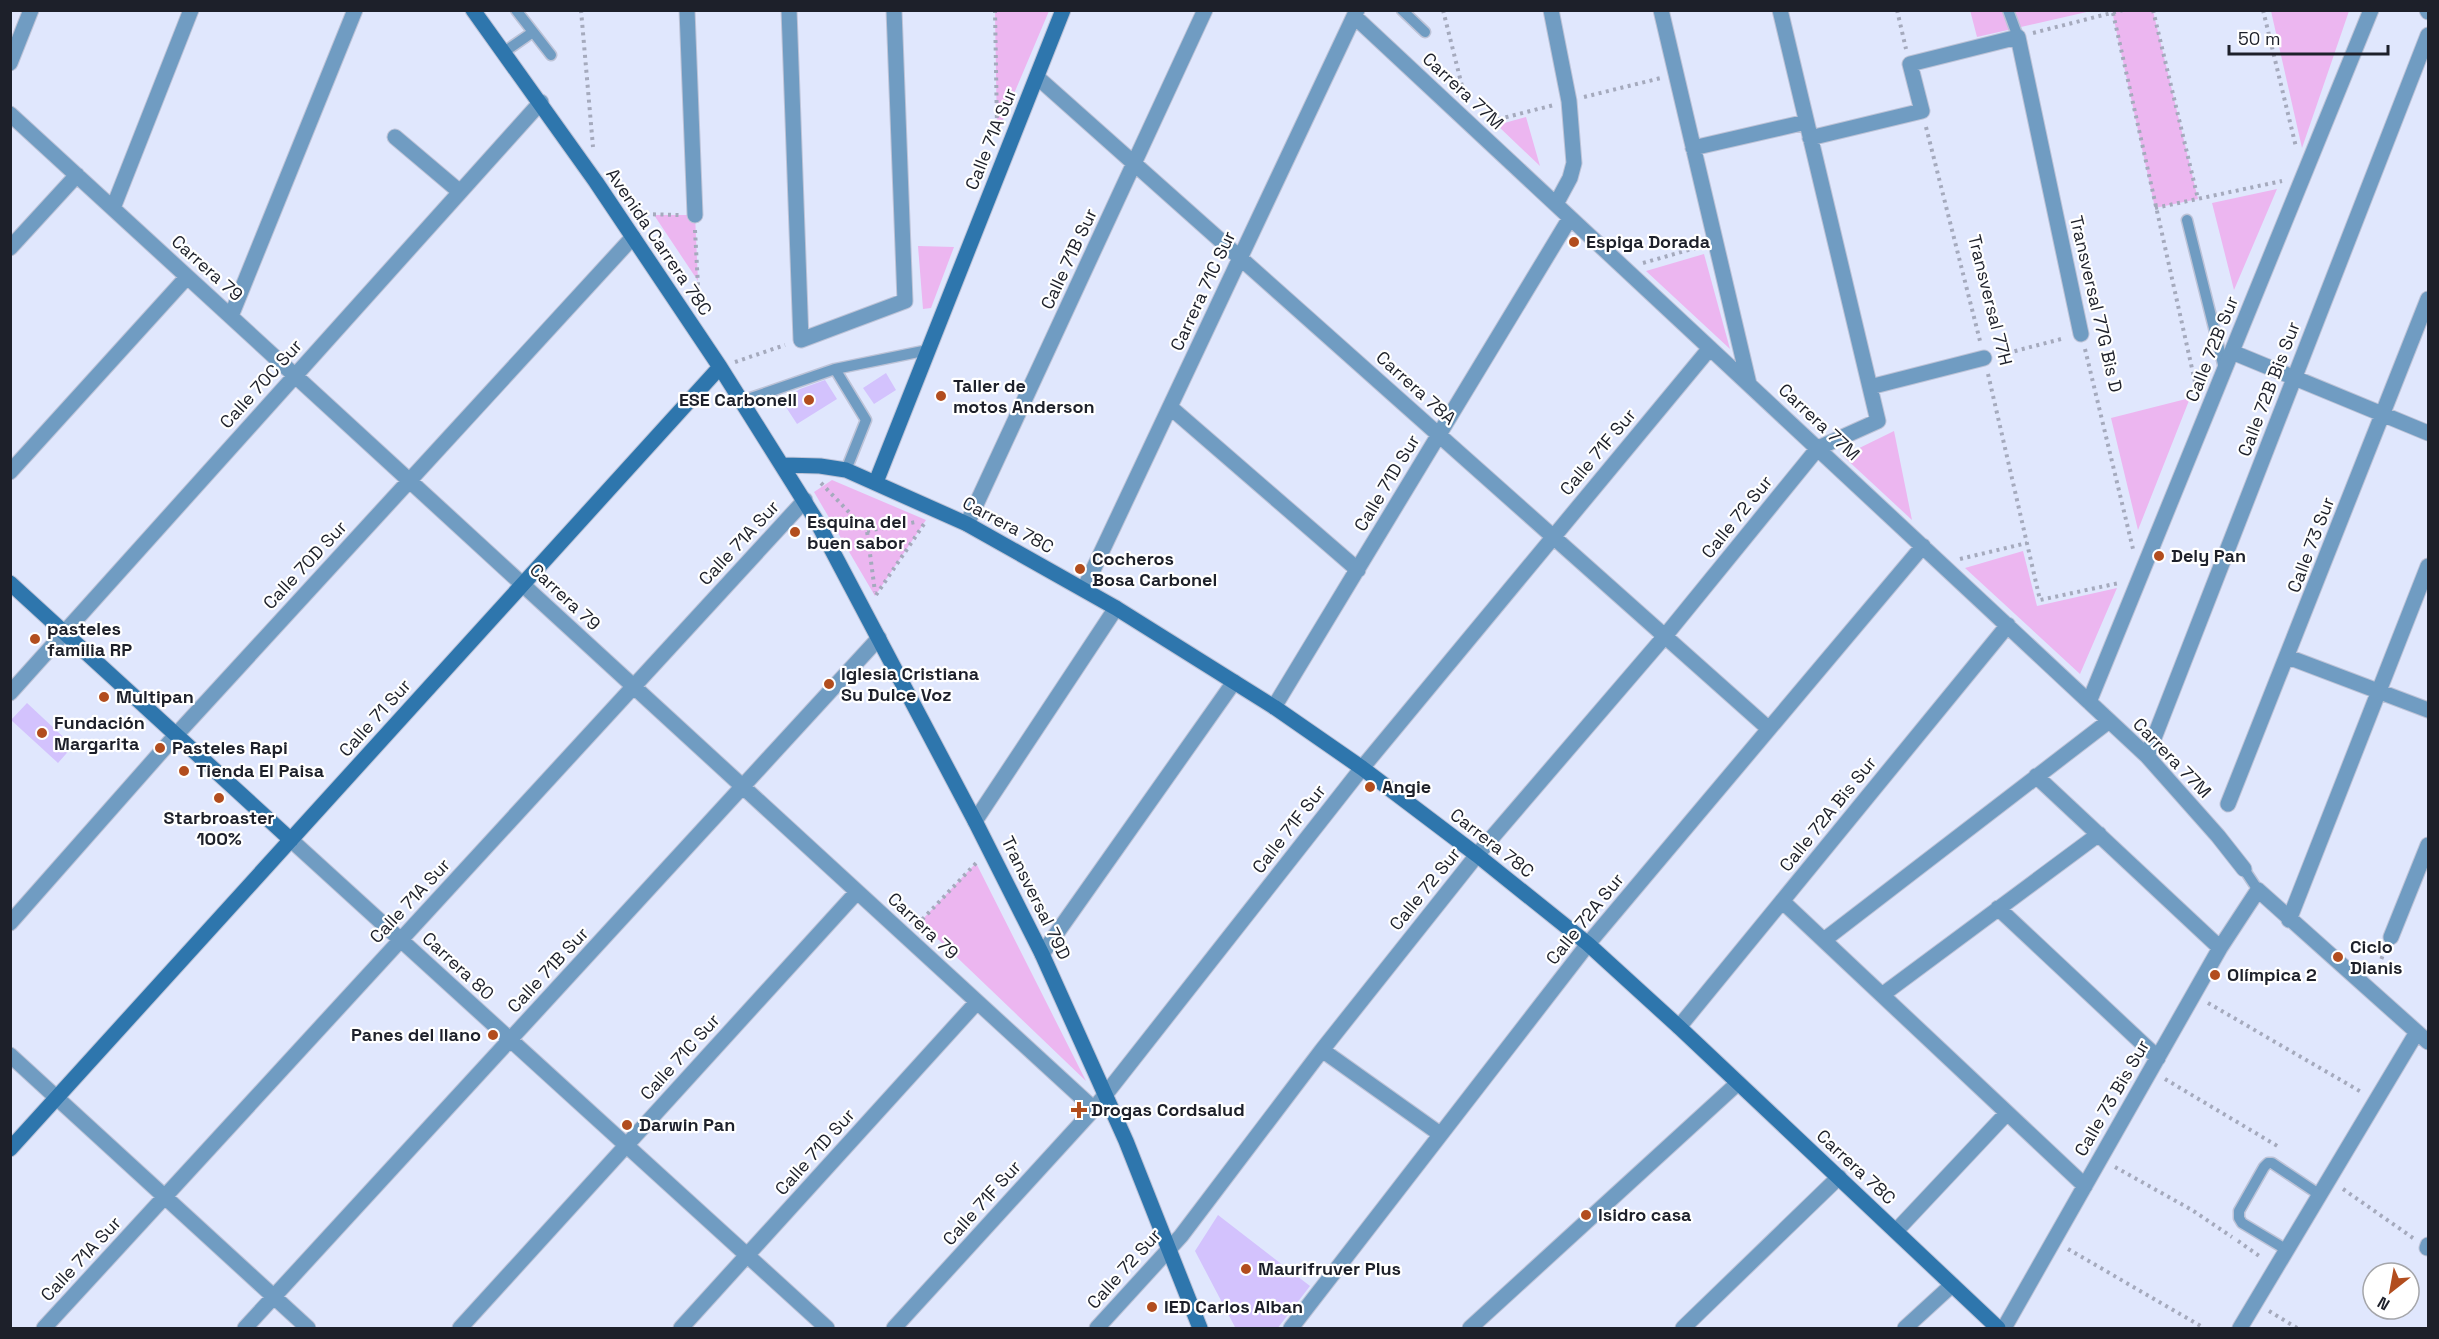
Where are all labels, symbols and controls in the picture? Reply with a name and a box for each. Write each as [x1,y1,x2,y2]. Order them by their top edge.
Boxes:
scale bar [2229,18,2388,56]
text: 50 m [2238,27,2280,50]
street label: Carrera 77M [1418,47,1509,134]
street label: Calle 71A Sur [960,84,1022,193]
street label: Avenida Carrera 78C [601,164,717,320]
street label: Calle 71B Sur [1035,204,1102,313]
street label: Transversal 77G Bis D [2065,213,2128,395]
street label: Carrera 71C Sur [1165,227,1240,354]
street label: Carrera 79 [167,229,248,306]
place label: Espiga Dorada [1586,230,1711,253]
street label: Transversal 77H [1963,232,2018,368]
marker: Espiga Dorada [1567,235,1581,249]
street label: Calle 72B Sur [2180,292,2243,405]
street label: Calle 72B Bis Sur [2232,318,2305,460]
street label: Calle 70C Sur [214,334,307,433]
street label: Carrera 78A [1372,346,1461,430]
place label: Taller de motos Anderson [953,374,1095,418]
street label: Carrera 77M [1774,378,1865,465]
place label: ESE Carbonell [679,388,797,411]
marker: Taller de motos Anderson [934,389,948,403]
marker: ESE Carbonell [802,393,816,407]
street label: Calle 71F Sur [1555,403,1641,500]
street label: Calle 71D Sur [1349,430,1425,535]
street label: Calle 72 Sur [1696,470,1777,563]
street label: Carrera 78C [959,491,1058,558]
street label: Calle 73 Sur [2282,494,2339,596]
street label: Calle 71A Sur [693,495,784,590]
place label: Esquina del buen sabor [807,510,907,554]
street label: Calle 70D Sur [258,515,352,614]
marker: Esquina del buen sabor [788,525,802,539]
place label: Dely Pan [2171,544,2246,567]
place label: Cocheros Bosa Carbonel [1092,547,1217,591]
marker: Dely Pan [2152,549,2166,563]
street label: Carrera 79 [525,558,606,635]
marker: Cocheros Bosa Carbonel [1073,562,1087,576]
place label: pasteles familia RP [47,617,132,661]
marker: pasteles familia RP [28,632,42,646]
place label: Iglesia Cristiana Su Dulce Voz [841,662,980,706]
street label: Calle 71 Sur [334,674,416,761]
marker: Iglesia Cristiana Su Dulce Voz [822,677,836,691]
place label: Multipan [116,685,194,708]
marker: Multipan [97,690,111,704]
place label: Fundación Margarita [54,711,145,755]
street label: Carrera 77M [2128,713,2216,803]
marker: Fundación Margarita [35,726,49,740]
place label: Pasteles Rapi [172,736,288,759]
marker: Pasteles Rapi [153,741,167,755]
street label: Calle 72A Bis Sur [1774,751,1881,876]
place label: Tienda El Paisa [196,759,325,782]
marker: Tienda El Paisa [177,764,191,778]
place label: Angie [1382,775,1431,798]
street label: Calle 71F Sur [1247,779,1331,878]
marker: Angie [1363,780,1377,794]
marker: Starbroaster 100% [212,791,226,805]
street label: Carrera 78C [1446,803,1539,882]
place label: Starbroaster 100% [164,806,274,850]
street label: Transversal 79D [997,832,1076,963]
street label: Calle 72 Sur [1384,842,1465,935]
street label: Calle 71A Sur [364,853,455,948]
street label: Calle 72A Sur [1541,868,1629,969]
street label: Carrera 79 [883,887,964,964]
street label: Calle 71B Sur [502,922,593,1017]
street label: Carrera 80 [418,927,499,1005]
place label: Ciclo Dianis [2350,935,2403,979]
marker: Ciclo Dianis [2331,950,2345,964]
place label: Olímpica 2 [2227,963,2317,986]
marker: Olímpica 2 [2208,968,2222,982]
street label: Calle 71C Sur [635,1008,725,1105]
place label: Panes del llano [351,1023,481,1046]
marker: Panes del llano [486,1028,500,1042]
street label: Calle 73 Bis Sur [2069,1035,2154,1160]
place label: Drogas Cordsalud [1091,1098,1245,1121]
street label: Calle 71D Sur [770,1103,860,1200]
marker: Drogas Cordsalud [1072,1103,1086,1117]
place label: Darwin Pan [639,1113,735,1136]
marker: Darwin Pan [620,1118,634,1132]
street label: Carrera 78C [1812,1124,1901,1209]
street label: Calle 71F Sur [937,1155,1026,1250]
place label: Isidro casa [1598,1203,1692,1226]
marker: Isidro casa [1579,1208,1593,1222]
street label: Calle 71A Sur [35,1211,126,1306]
street label: Calle 72 Sur [1082,1224,1166,1314]
place label: Maurifruver Plus [1258,1257,1401,1280]
north arrow [2361,1261,2421,1321]
marker: Maurifruver Plus [1239,1262,1253,1276]
text: N [2374,1292,2394,1315]
place label: IED Carlos Alban [1164,1295,1303,1318]
marker: IED Carlos Alban [1145,1300,1159,1314]

